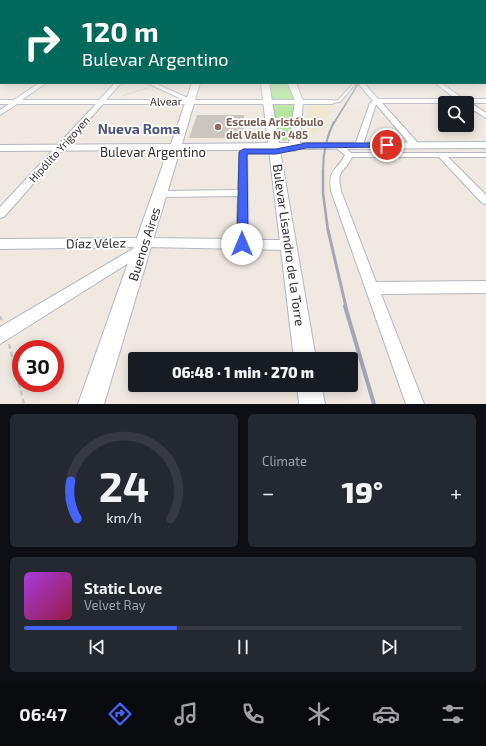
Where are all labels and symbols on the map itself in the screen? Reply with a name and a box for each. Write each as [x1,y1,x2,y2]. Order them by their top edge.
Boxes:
street label: Alvear [150,94,183,108]
street label: Hipólito Yrigoyen [26,113,92,185]
place label: Escuela Aristóbulo del Valle Nº 485 [226,115,324,141]
district label: Nueva Roma [98,120,180,137]
marker: Escuela Aristóbulo del Valle Nº 485 [213,122,223,132]
pin [370,128,404,162]
street label: Bulevar Argentino [100,144,206,160]
street label: Bulevar Lisandro de la Torre [270,163,308,327]
street label: Buenos Aires [125,205,163,283]
position arrow [221,223,263,265]
street label: Díaz Vélez [66,234,126,252]
speed limit sign: 30 [12,340,64,392]

